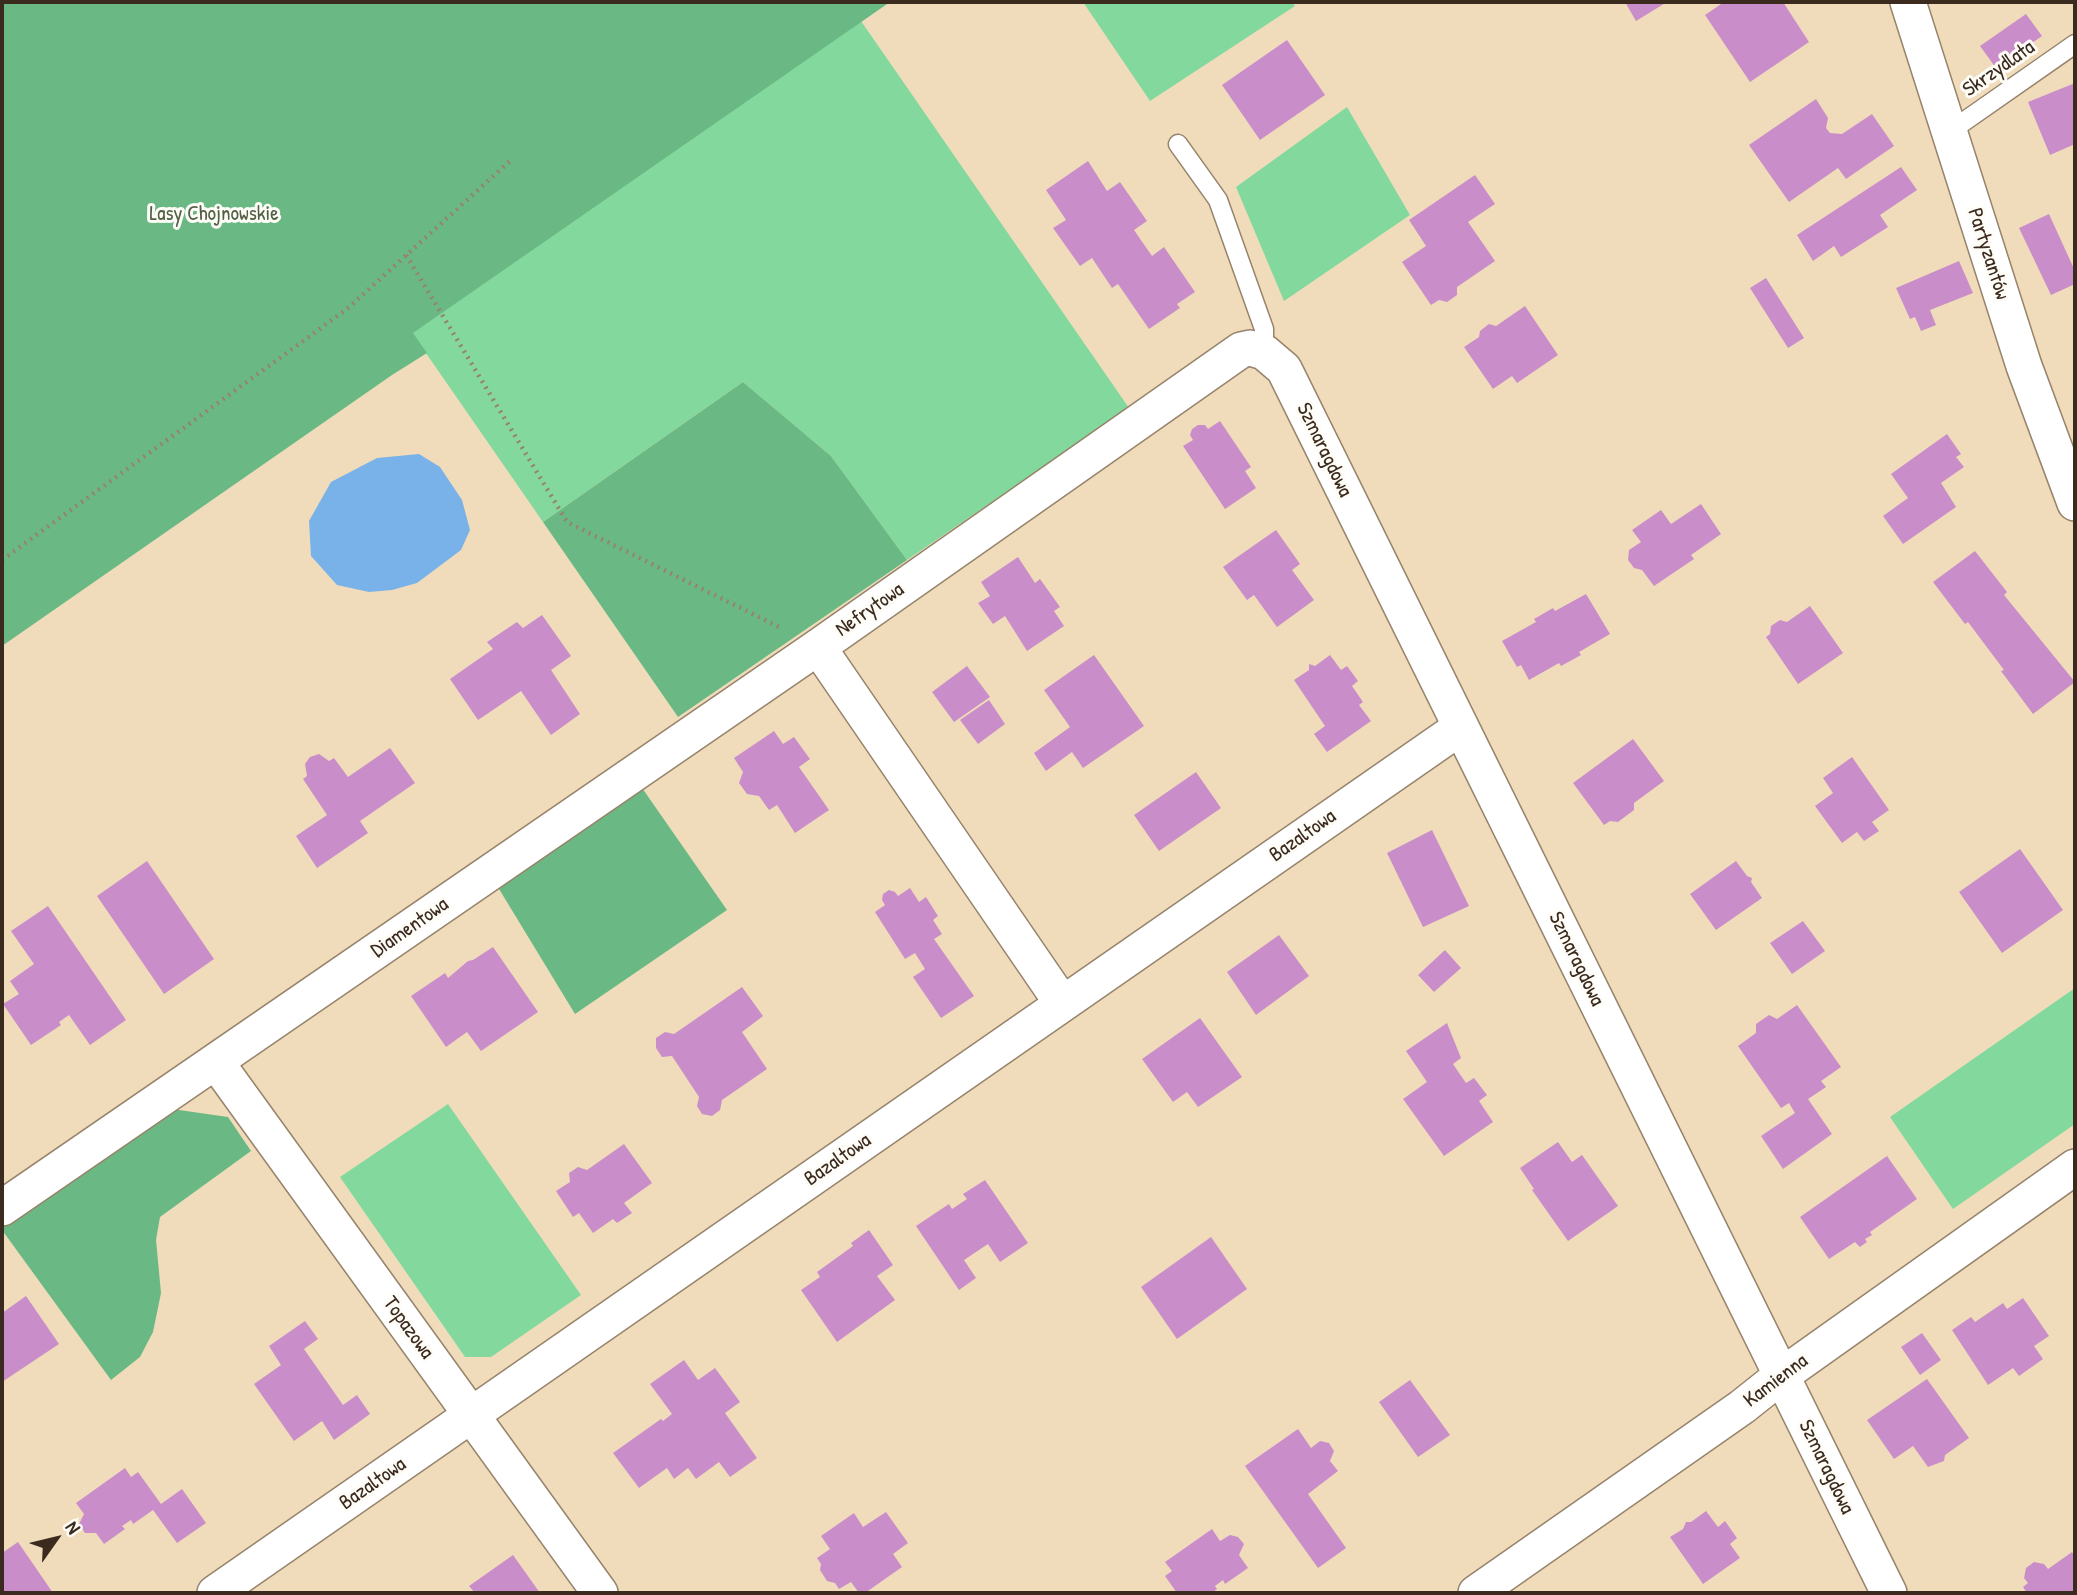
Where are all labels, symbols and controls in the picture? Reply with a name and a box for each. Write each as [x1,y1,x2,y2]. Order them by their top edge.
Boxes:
street label: Skrzydlata [1958,35,2040,103]
park label: Lasy Chojnowskie [149,201,279,227]
street label: Partyzantów [1961,205,2015,303]
street label: Szmaragdowa [1290,399,1358,501]
street label: Nefrytowa [831,577,909,643]
street label: Bazaltowa [1265,804,1341,868]
street label: Diamentowa [366,892,454,964]
street label: Szmaragdowa [1542,908,1610,1010]
street label: Bazaltowa [800,1128,876,1192]
street label: Topazowa [377,1292,439,1364]
street label: Kamienna [1739,1349,1813,1413]
street label: Szmaragdowa [1792,1416,1860,1518]
street label: Bazaltowa [335,1452,411,1516]
north arrow [21,1504,91,1574]
text: N [60,1516,87,1539]

